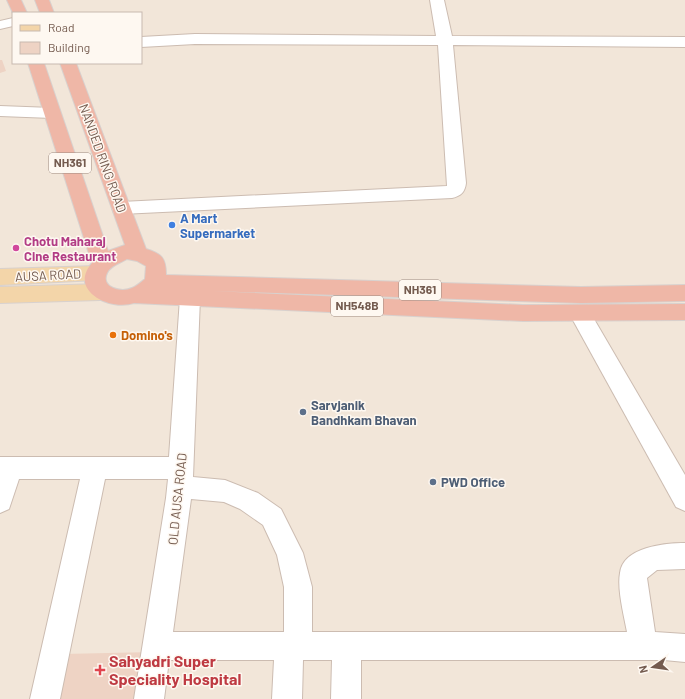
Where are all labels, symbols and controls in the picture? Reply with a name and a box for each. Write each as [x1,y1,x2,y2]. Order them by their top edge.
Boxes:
legend [12,12,142,64]
text: Road [48,20,75,34]
text: Building [48,40,90,54]
street label: NANDED RING ROAD [76,101,130,215]
road number: NH361 [49,153,91,173]
place label: A Mart Supermarket [180,210,255,241]
marker: A Mart Supermarket [167,220,177,230]
place label: Chotu Maharaj Cine Restaurant [24,233,116,264]
marker: Chotu Maharaj Cine Restaurant [11,243,21,253]
street label: AUSA ROAD [14,265,82,285]
road number: NH361 [399,280,441,300]
road number: NH548B [331,296,383,316]
place label: Domino's [121,327,173,343]
marker: Domino's [108,330,118,340]
place label: Sarvjanik Bandhkam Bhavan [311,397,417,428]
marker: Sarvjanik Bandhkam Bhavan [298,407,308,417]
street label: OLD AUSA ROAD [164,452,190,546]
place label: PWD Office [441,474,505,490]
marker: PWD Office [428,477,438,487]
north arrow [633,647,673,687]
place label: Sahyadri Super Speciality Hospital [109,651,241,688]
marker: Sahyadri Super Speciality Hospital [94,664,106,676]
text: N [636,664,650,674]

